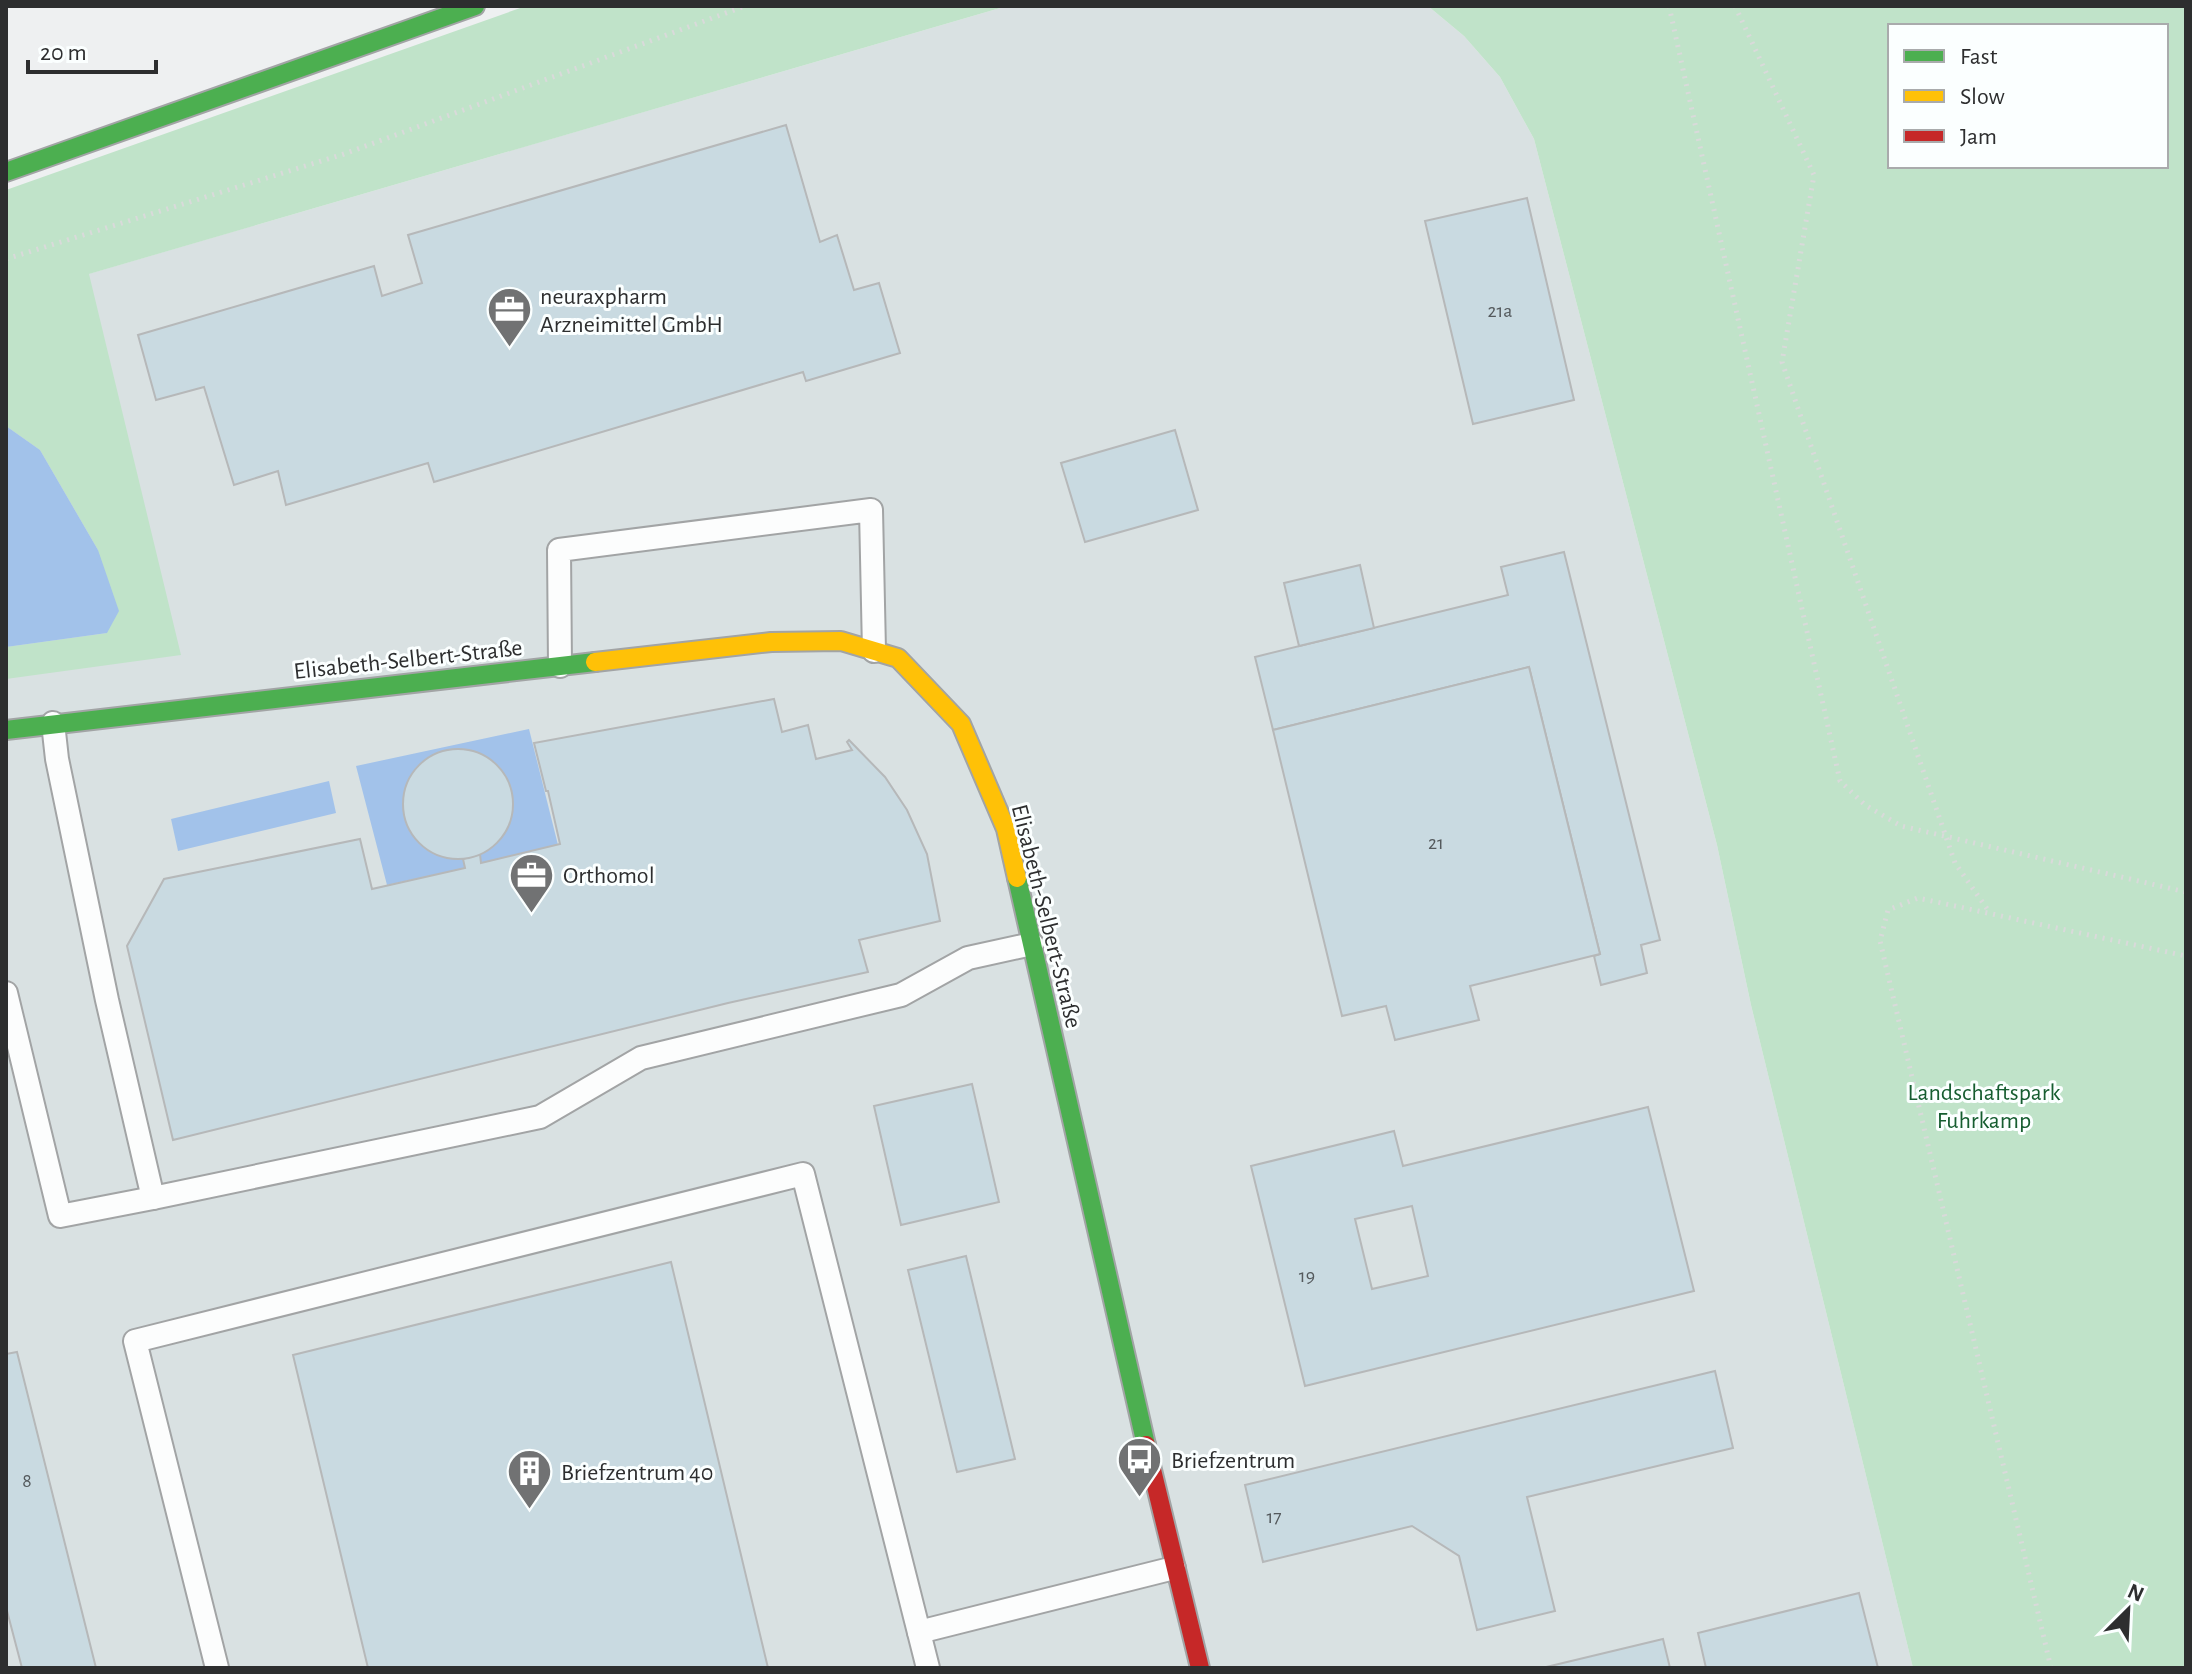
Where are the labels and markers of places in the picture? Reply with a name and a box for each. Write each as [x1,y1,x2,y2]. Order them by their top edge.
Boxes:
place label: neuraxpharm Arzneimittel GmbH [540,285,723,337]
office icon: neuraxpharm Arzneimittel GmbH [485,286,533,349]
office icon: Orthomol [508,851,556,914]
place label: Orthomol [563,864,655,888]
bus stop icon: Briefzentrum [1116,1436,1164,1499]
building icon: Briefzentrum 40 [506,1448,554,1511]
place label: Briefzentrum [1171,1449,1295,1473]
place label: Briefzentrum 40 [561,1461,713,1485]

